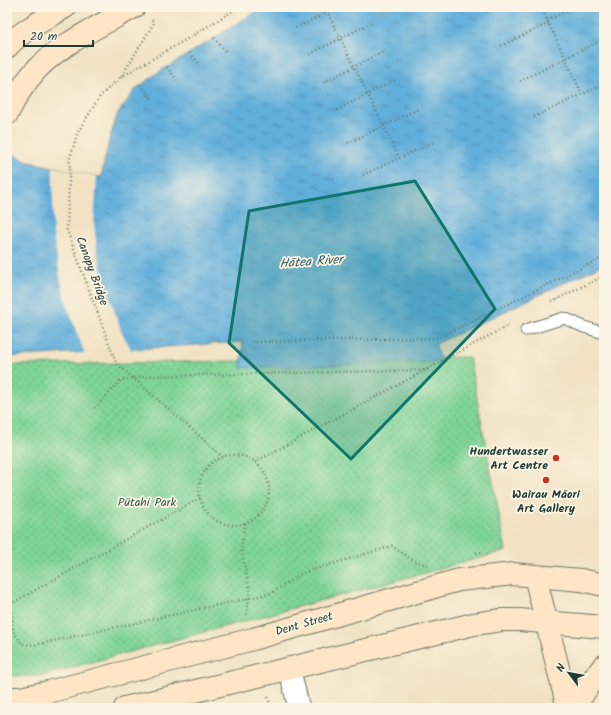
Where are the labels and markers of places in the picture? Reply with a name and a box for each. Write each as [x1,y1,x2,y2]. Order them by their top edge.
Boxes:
place label: Hundertwasser Art Centre [470,442,549,475]
marker: Hundertwasser Art Centre [551,453,561,463]
marker: Wairau Māori Art Gallery [541,475,551,485]
place label: Wairau Māori Art Gallery [512,485,581,518]

